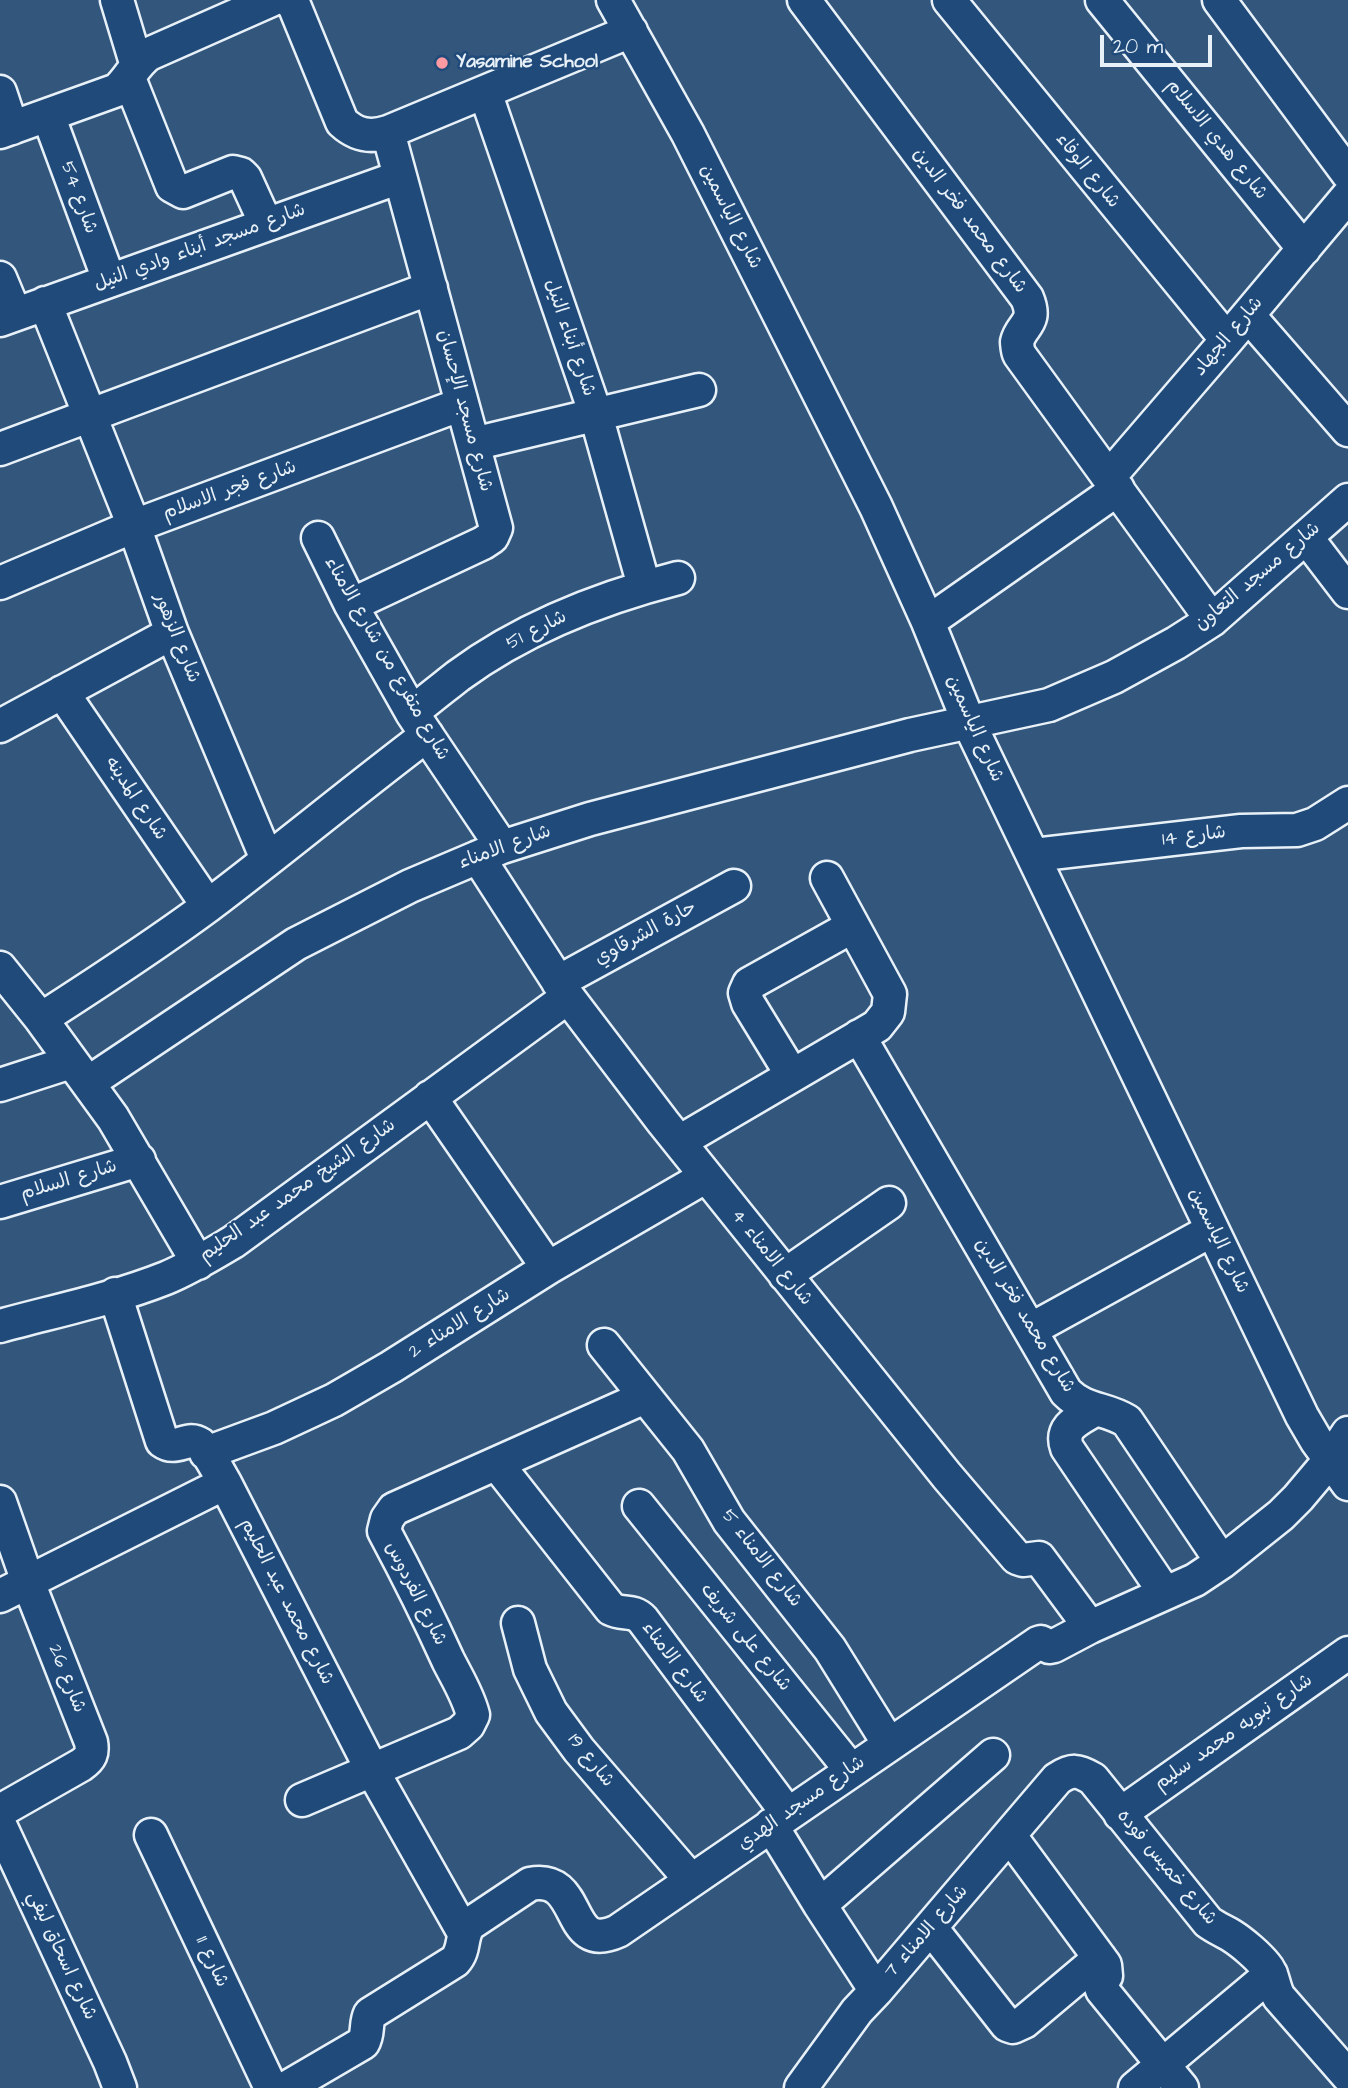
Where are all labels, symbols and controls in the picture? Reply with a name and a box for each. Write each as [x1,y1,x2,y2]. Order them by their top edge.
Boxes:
scale bar [1103,21,1215,65]
text: 20 m [1113,32,1163,61]
place label: Yasamine School [456,52,598,74]
marker: Yasamine School [434,55,450,71]
street label: شارع هدي الاسلام [1160,75,1272,205]
street label: شارع الوفاء [1050,129,1124,213]
street label: شارع محمد فخر الدين [907,144,1031,298]
street label: شارع 54 [54,159,102,237]
street label: شارع الياسمين [694,161,766,273]
street label: شارع مسجد أبناء وادي النيل [91,199,309,297]
street label: شارع أبناء النيل [538,276,600,400]
street label: شارع الجهاد [1189,293,1269,381]
street label: شارع مسجد الإحسان [431,328,497,494]
street label: شارع فجر الاسلام [160,456,300,526]
street label: شارع مسجد التعاون [1191,518,1325,636]
street label: شارع متفرع من شارع الامناء [318,553,454,765]
street label: شارع الزهور [148,589,204,687]
street label: شارع 51 [503,606,571,656]
street label: شارع الياسمين [940,672,1008,786]
street label: شارع المدينه [99,753,171,845]
street label: شارع الامناء [456,821,554,875]
street label: شارع 14 [1161,822,1227,852]
street label: حارة الشرقاوي [591,897,701,971]
street label: شارع الشيخ محمد عبد الحليم [195,1114,401,1268]
street label: شارع السلام [18,1156,120,1206]
street label: شارع الياسمين [1183,1185,1253,1297]
street label: شارع الامناء 4 [725,1205,817,1311]
street label: شارع محمد فخر الدين [969,1234,1079,1398]
street label: شارع الامناء 2 [405,1284,515,1364]
street label: شارع الامناء 5 [716,1506,806,1612]
street label: شارع محمد عبد الحليم [234,1515,338,1689]
street label: شارع الفردوس [379,1538,451,1650]
street label: شارع على شريف [694,1579,796,1697]
street label: شارع الامناء [636,1618,712,1708]
street label: شارع 26 [42,1642,90,1716]
street label: شارع نبويه محمد سليم [1151,1670,1317,1796]
street label: شارع 19 [562,1730,618,1792]
street label: شارع مسجد الهدي [734,1752,870,1856]
street label: شارع خميس فوده [1111,1805,1221,1931]
street label: شارع الامناء 7 [880,1881,974,1983]
street label: شارع اسحاق ليفي [21,1888,101,2024]
street label: شارع 11 [189,1933,233,1991]

